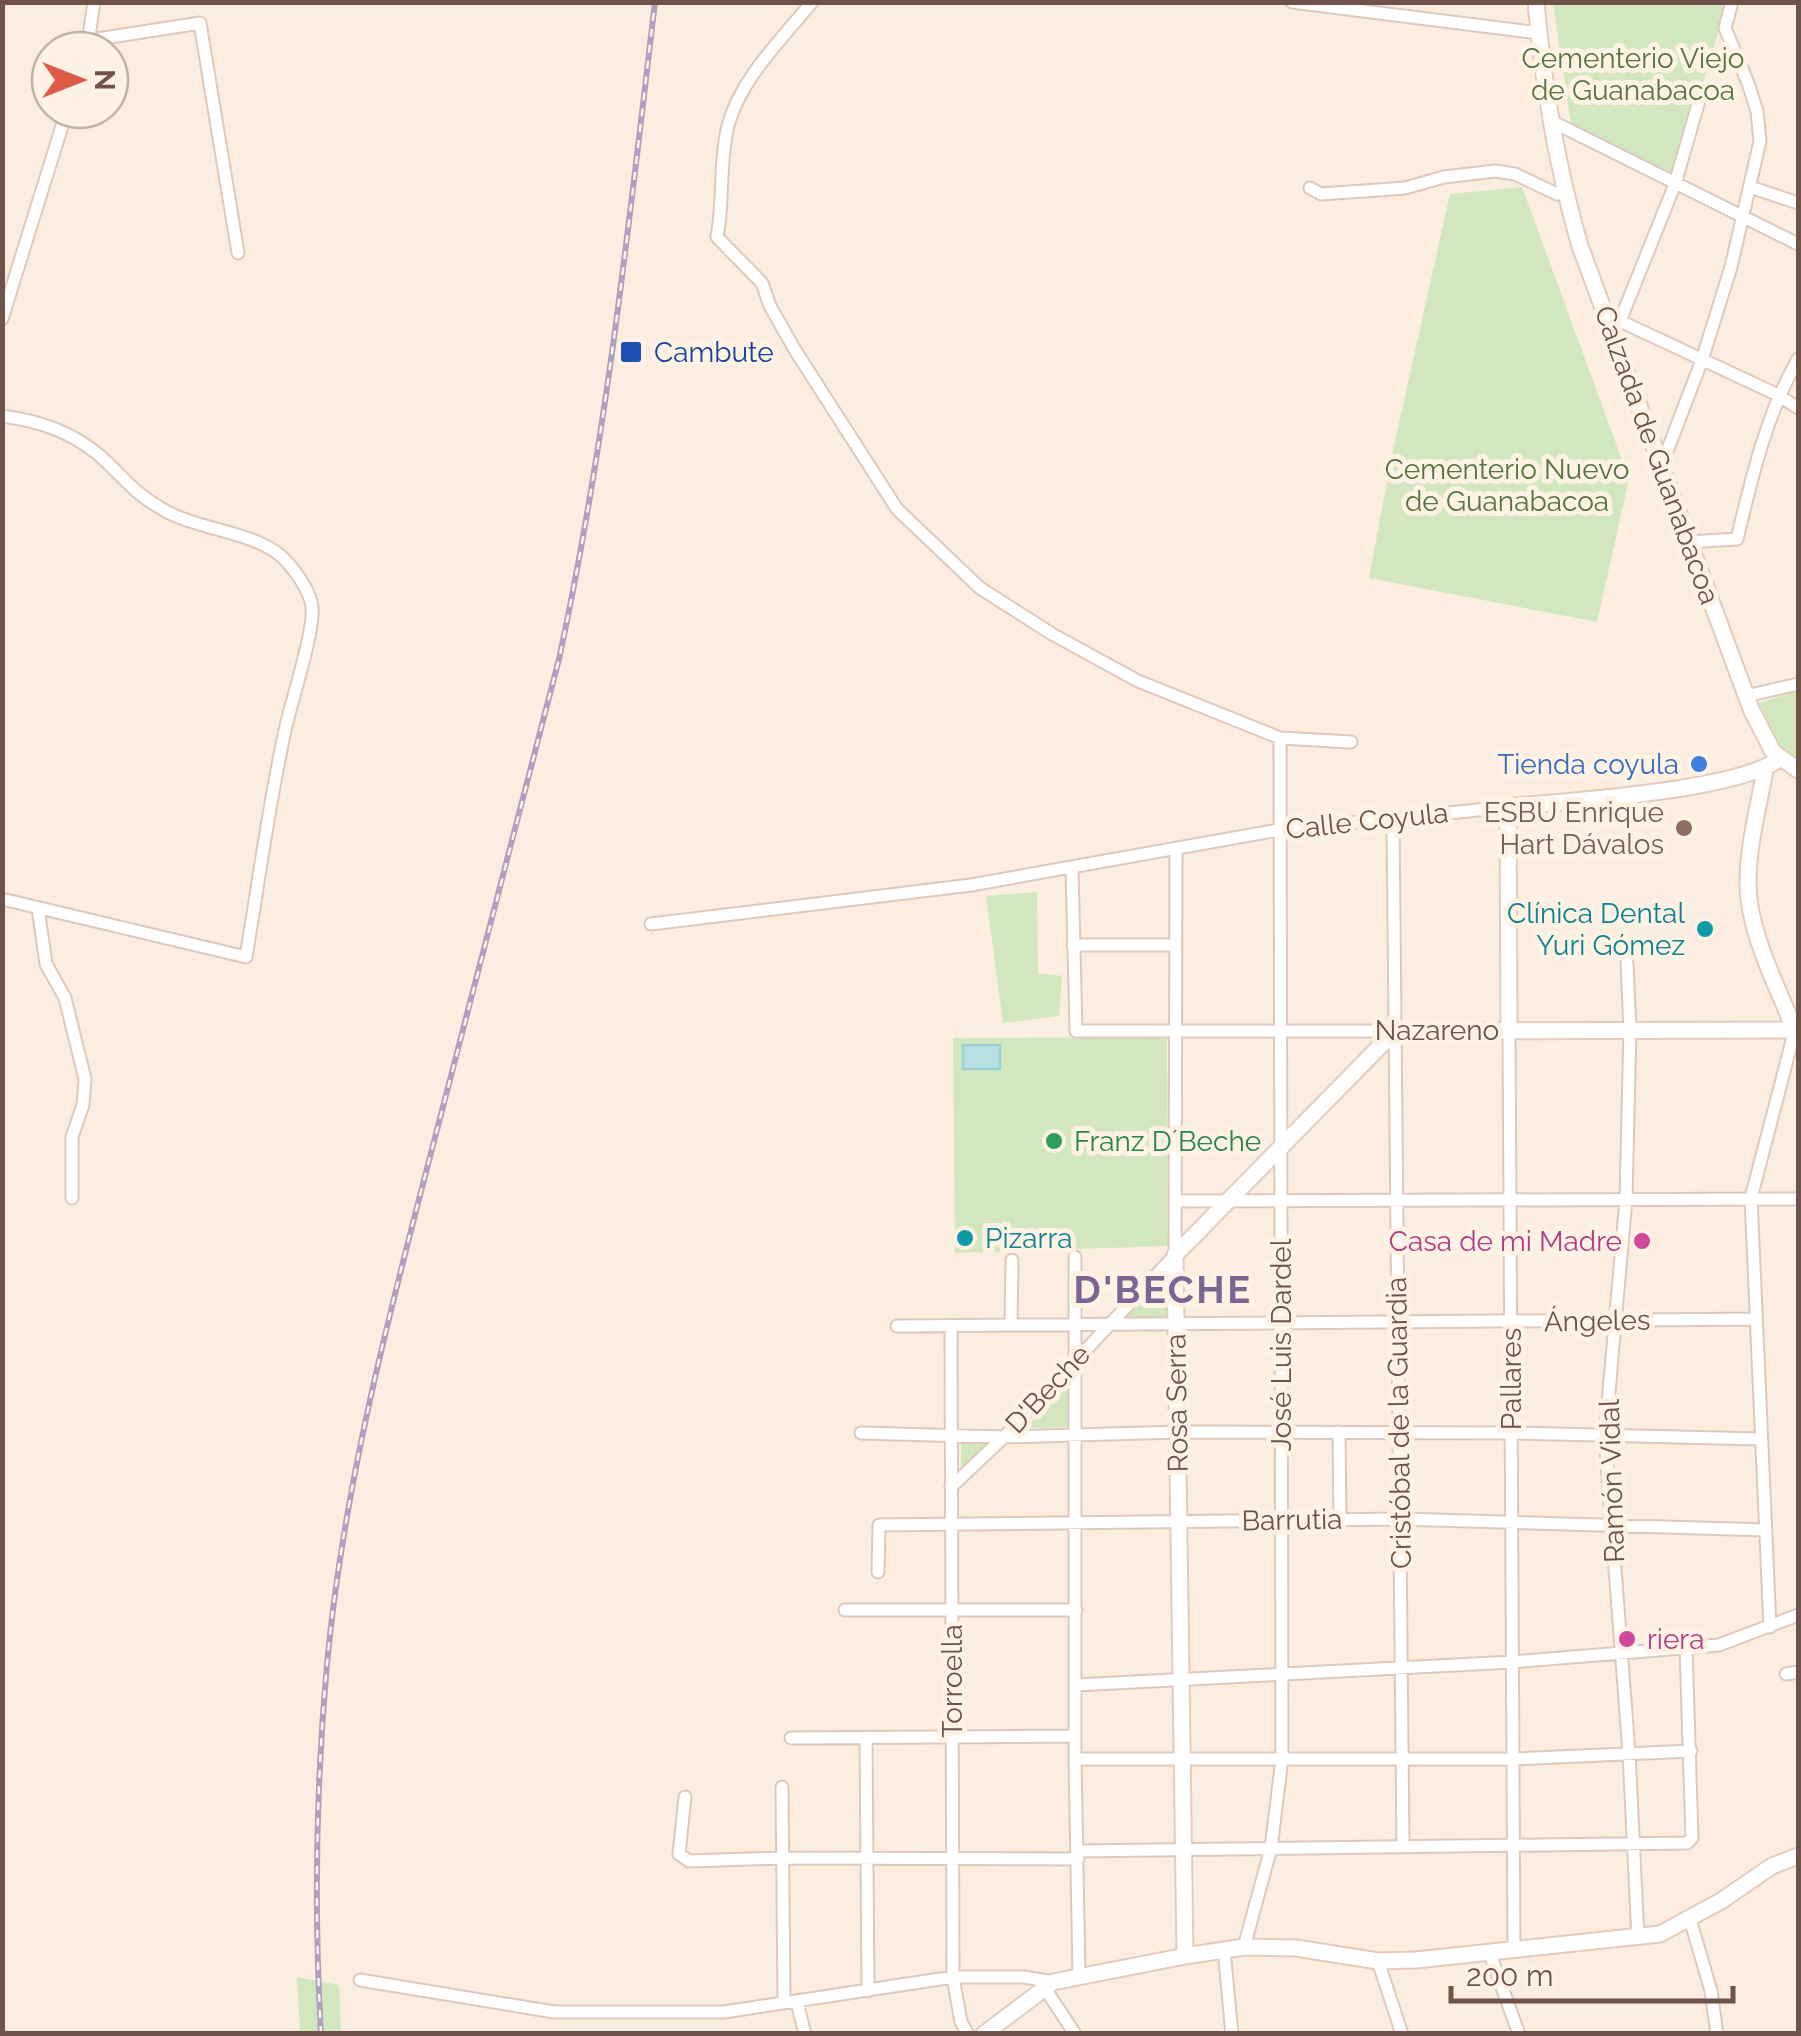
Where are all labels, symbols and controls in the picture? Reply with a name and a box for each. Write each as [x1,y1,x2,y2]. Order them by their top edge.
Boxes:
north arrow [30,30,130,130]
park label: Cementerio Viejo de Guanabacoa [1522,42,1744,107]
text: N [88,69,121,91]
street label: Calzada de Guanabacoa [1588,301,1726,609]
place label: Cambute [654,336,774,369]
marker: Cambute [618,339,644,365]
park label: Cementerio Nuevo de Guanabacoa [1385,453,1629,518]
place label: Tienda coyula [1497,748,1679,781]
marker: Tienda coyula [1688,753,1710,775]
street label: Calle Coyula [1284,796,1450,846]
place label: ESBU Enrique Hart Dávalos [1484,796,1664,861]
marker: ESBU Enrique Hart Dávalos [1673,817,1695,839]
place label: Clínica Dental Yuri Gómez [1507,897,1685,962]
marker: Clínica Dental Yuri Gómez [1694,918,1716,940]
street label: Nazareno [1375,1014,1499,1047]
place label: Franz D´Beche [1074,1125,1261,1158]
marker: Franz D´Beche [1043,1130,1065,1152]
place label: Pizarra [985,1222,1072,1255]
place label: Casa de mi Madre [1389,1225,1622,1258]
marker: Pizarra [954,1227,976,1249]
marker: Casa de mi Madre [1631,1230,1653,1252]
street label: José Luis Dardel [1265,1238,1298,1451]
district label: D'BECHE [1073,1267,1253,1312]
street label: Cristóbal de la Guardia [1380,1277,1418,1569]
street label: Ángeles [1543,1304,1651,1338]
street label: Pallares [1495,1328,1528,1430]
street label: Rosa Serra [1159,1333,1195,1473]
street label: D'Beche [999,1338,1097,1440]
street label: Ramón Vidal [1593,1398,1631,1563]
street label: Barrutia [1241,1503,1343,1537]
place label: riera [1647,1623,1704,1656]
street label: Torroella [936,1624,969,1738]
marker: riera [1616,1628,1638,1650]
scale bar [1451,1941,1734,2003]
text: 200 m [1466,1958,1554,1993]

